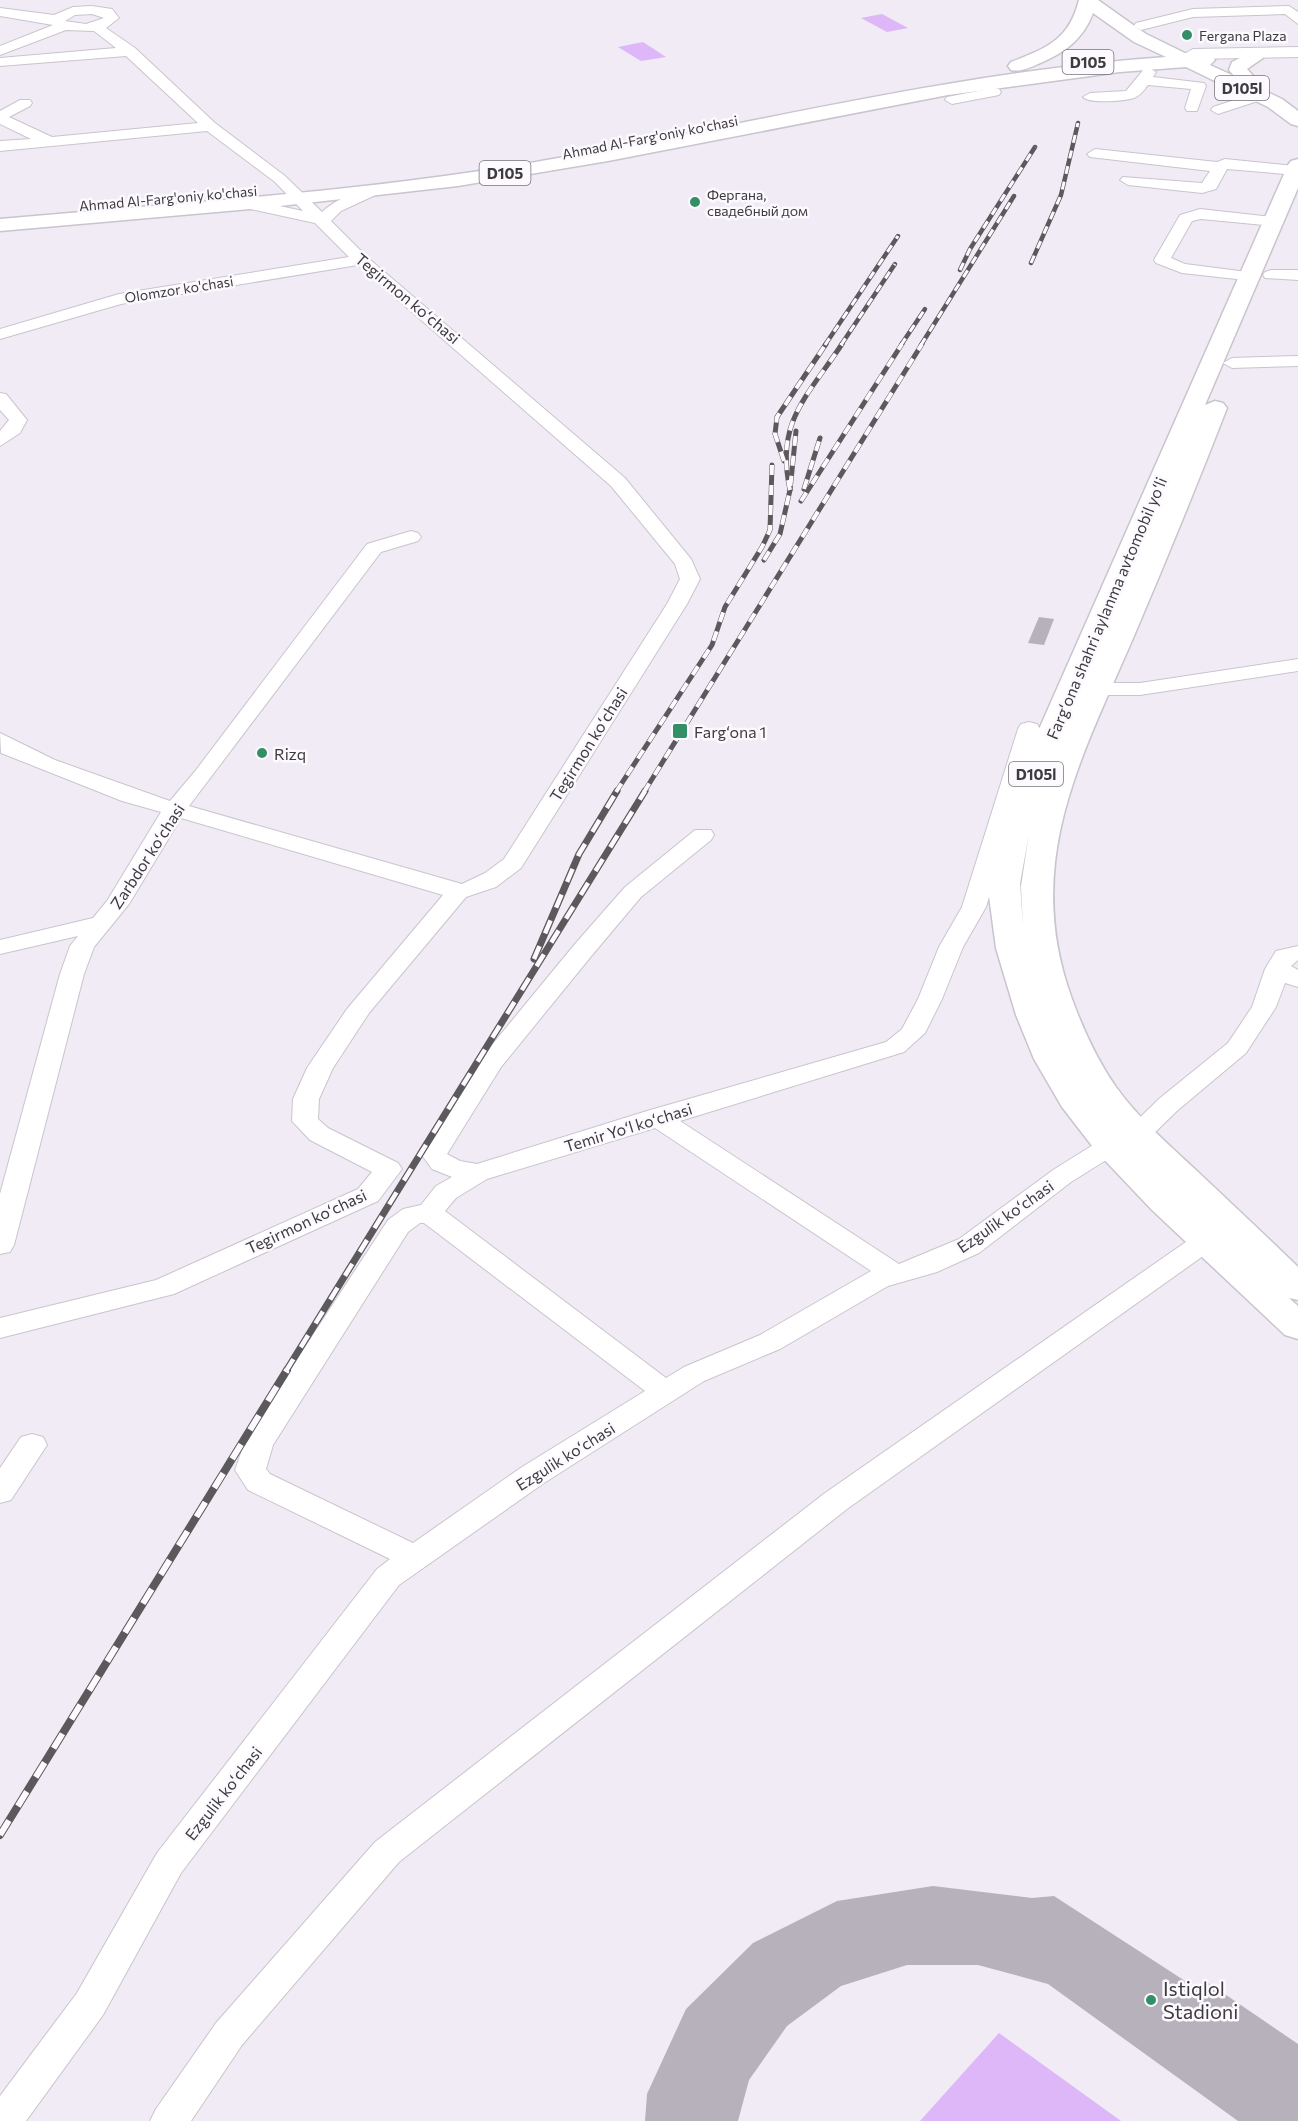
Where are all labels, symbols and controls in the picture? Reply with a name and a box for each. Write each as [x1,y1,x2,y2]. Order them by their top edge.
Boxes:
place label: Fergana Plaza [1199,27,1286,44]
marker: Fergana Plaza [1180,28,1194,42]
road number: D105 [1062,50,1114,74]
road number: D105l [1215,76,1269,100]
street label: Ahmad Al-Farg'oniy ko'chasi [561,112,739,162]
road number: D105 [480,161,530,185]
street label: Ahmad Al-Farg'oniy ko'chasi [78,182,258,214]
place label: Фергана, свадебный дом [707,186,808,219]
marker: Фергана, свадебный дом [688,195,702,209]
street label: Tegirmon koʻchasi [352,249,464,347]
street label: Olomzor ko'chasi [123,272,235,306]
street label: Fargʻona shahri aylanma avtomobil yoʻli [1042,474,1170,742]
street label: Tegirmon koʻchasi [545,684,631,804]
marker: Farg‘ona 1 [671,722,689,740]
place label: Farg‘ona 1 [694,722,766,741]
place label: Rizq [274,744,306,763]
marker: Rizq [255,746,269,760]
road number: D105l [1009,762,1063,786]
street label: Zarbdor koʻchasi [106,800,188,912]
street label: Temir Yoʻl koʻchasi [562,1099,694,1155]
street label: Ezgulik koʻchasi [953,1176,1057,1256]
street label: Tegirmon koʻchasi [243,1185,369,1257]
street label: Ezgulik koʻchasi [512,1418,618,1494]
street label: Ezgulik koʻchasi [181,1742,265,1844]
place label: Istiqlol Stadioni [1163,1976,1238,2023]
marker: Istiqlol Stadioni [1144,1993,1158,2007]

